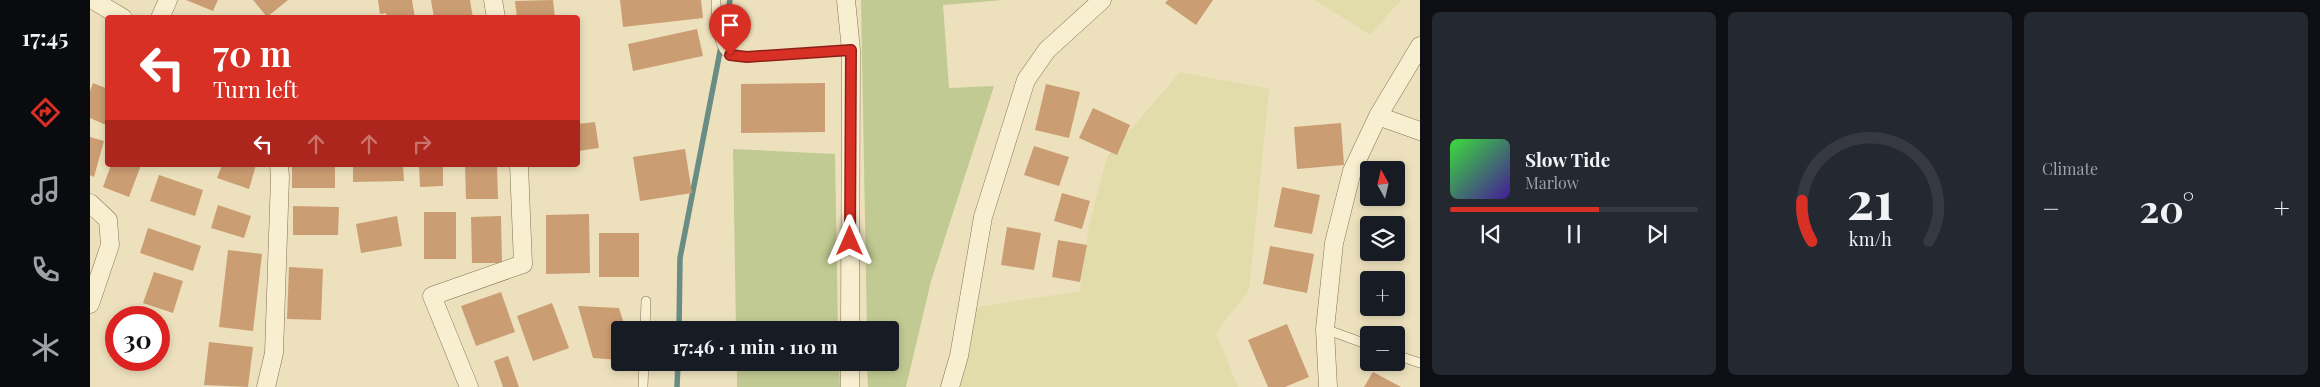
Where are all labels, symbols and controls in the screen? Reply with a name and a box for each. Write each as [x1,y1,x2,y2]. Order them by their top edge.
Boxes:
pin [709,4,751,55]
icon: arrive [716,11,744,39]
text: 17:45 [22,22,68,52]
text: 70 m [213,29,291,76]
icon: left [130,35,195,100]
text: Turn left [213,74,298,104]
icon: directions [28,95,63,130]
icon: left [249,130,277,158]
icon: ahead [302,130,330,158]
icon: ahead [355,130,383,158]
icon: right [408,130,436,158]
text: Slow Tide [1525,146,1610,172]
text: Climate [2042,158,2098,179]
north arrow [1360,161,1405,206]
map controls [1360,161,1405,371]
text: 21 [1846,164,1894,233]
text: Marlow [1525,172,1579,193]
icon: music [28,173,63,208]
text: 20° [2139,182,2194,233]
text: − [2042,189,2060,226]
text: + [2274,189,2290,226]
position arrow [823,214,875,266]
button: layers [1360,216,1405,261]
icon: previous [1477,220,1505,248]
icon: pause [1560,220,1588,248]
icon: next [1643,220,1671,248]
text: km/h [1849,227,1892,250]
icon: phone [28,252,63,287]
button: + [1360,271,1405,316]
speed limit sign: 30 [105,306,170,371]
button: − [1360,326,1405,371]
icon: climate [28,330,63,365]
text: 17:46 · 1 min · 110 m [672,333,838,359]

